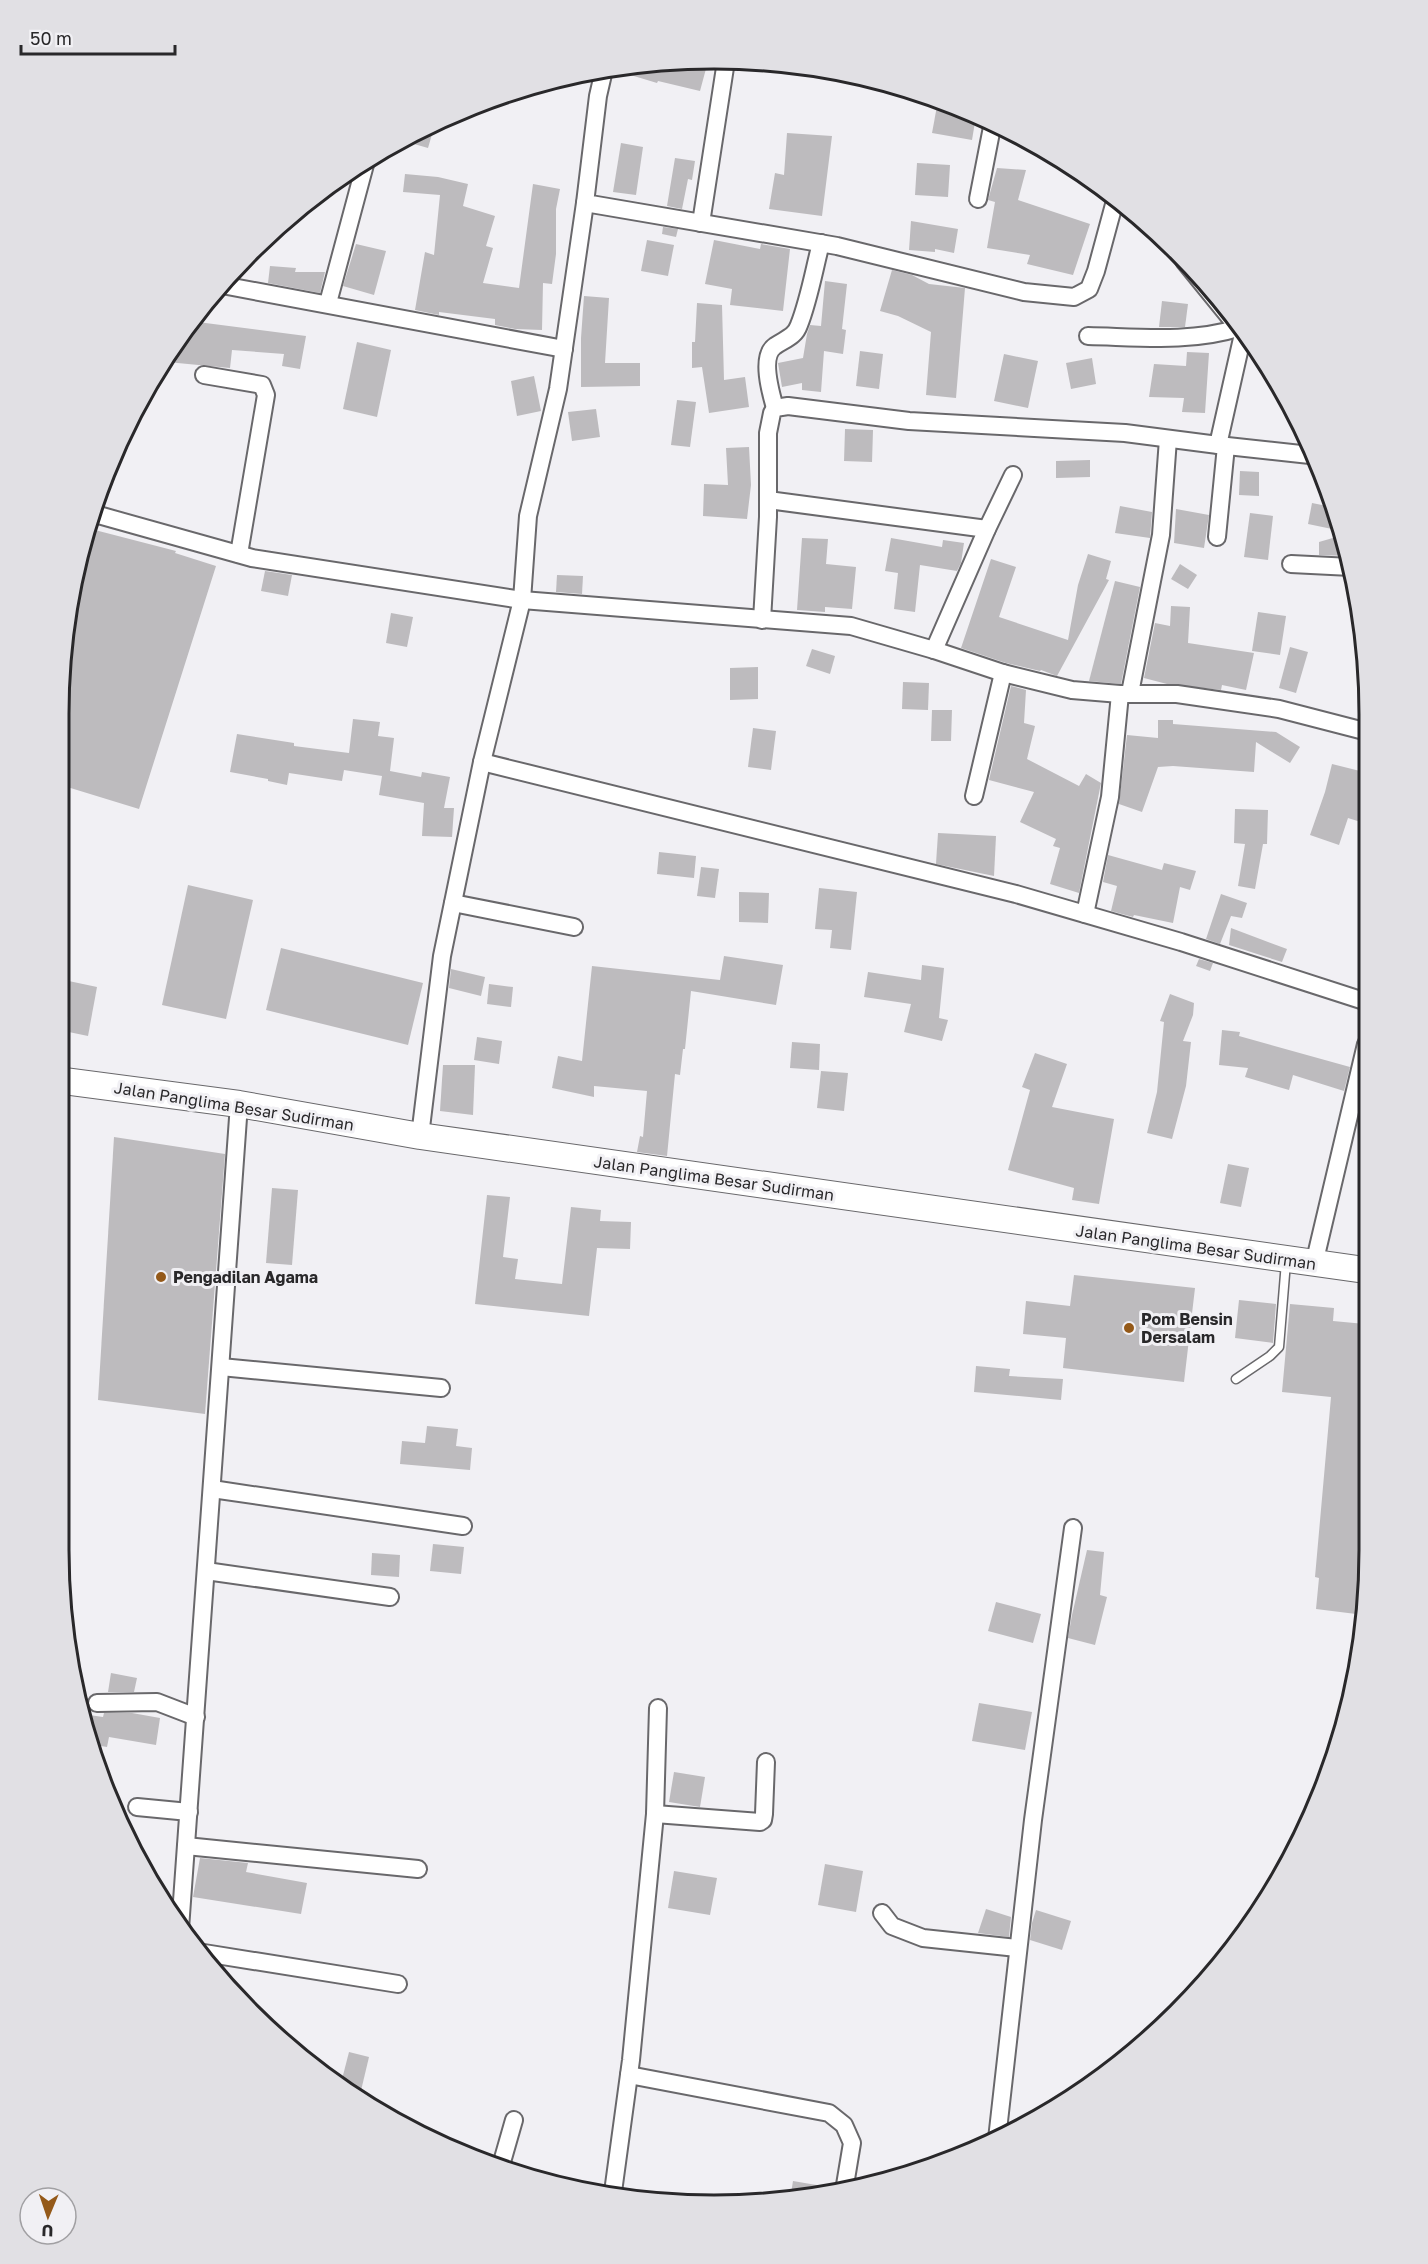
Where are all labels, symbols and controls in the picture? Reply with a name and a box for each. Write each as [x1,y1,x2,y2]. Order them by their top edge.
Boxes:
scale bar [21,18,176,56]
text: 50 m [30,27,72,49]
street label: Jalan Panglima Besar Sudirman [113,1077,355,1135]
street label: Jalan Panglima Besar Sudirman [592,1151,836,1205]
street label: Jalan Panglima Besar Sudirman [1074,1220,1318,1274]
place label: Pengadilan Agama [173,1267,318,1287]
marker: Pengadilan Agama [154,1270,168,1284]
place label: Pom Bensin Dersalam [1141,1309,1233,1347]
marker: Pom Bensin Dersalam [1122,1321,1136,1335]
north arrow [18,2186,78,2246]
text: U [41,2221,54,2241]

